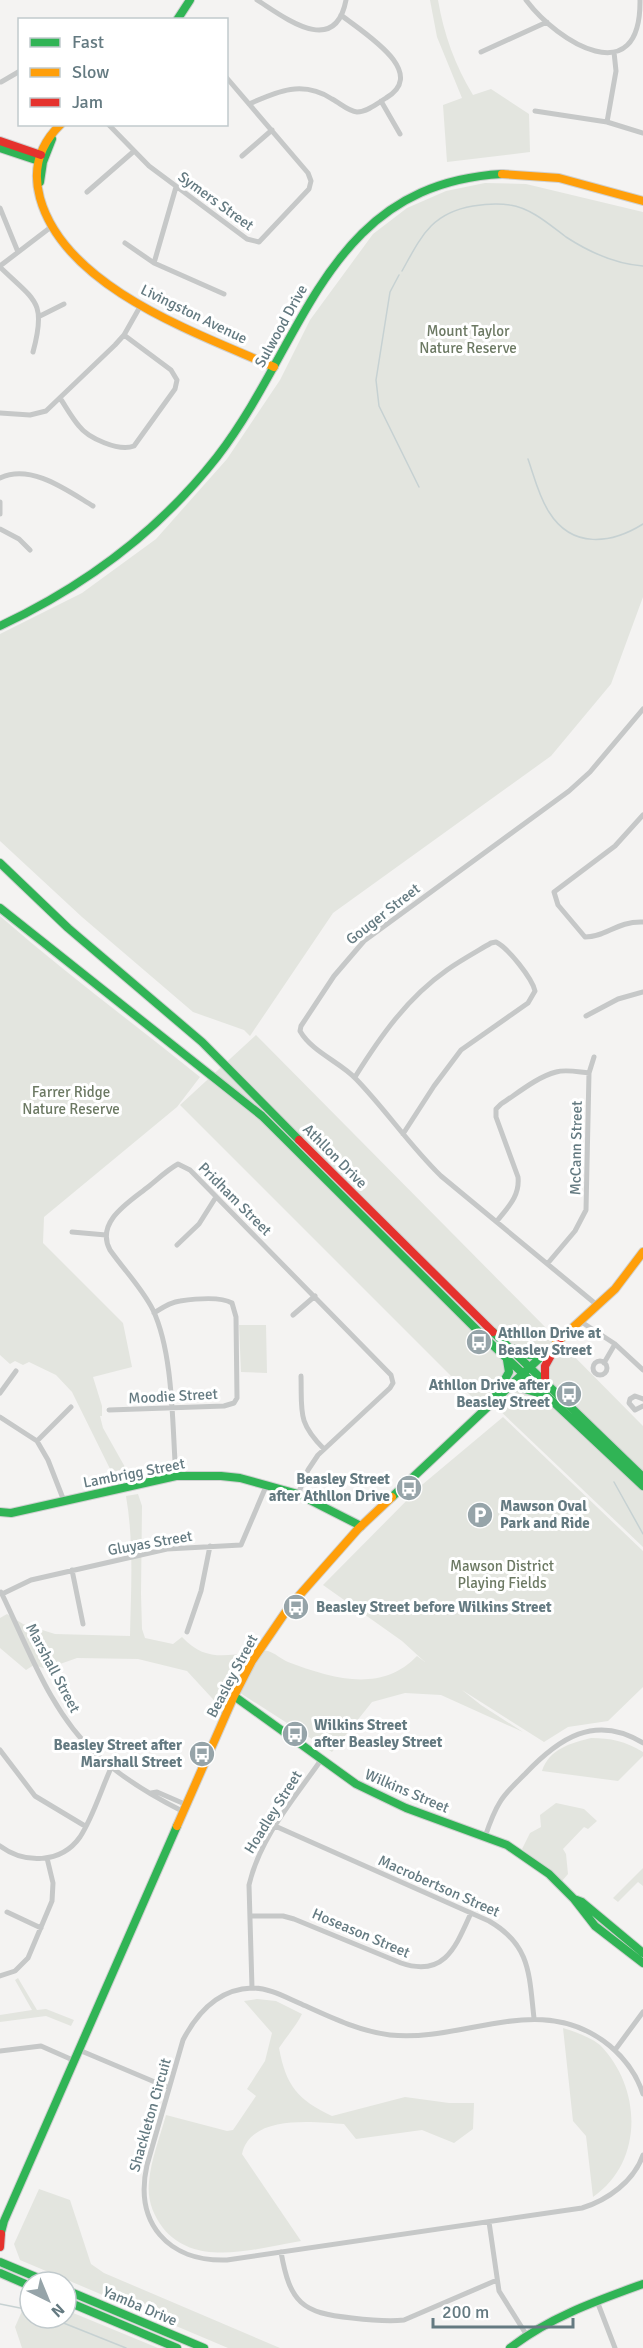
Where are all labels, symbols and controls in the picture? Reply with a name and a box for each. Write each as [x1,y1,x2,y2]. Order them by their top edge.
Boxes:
legend [18,18,228,126]
text: Fast [72,31,104,53]
text: Slow [72,61,109,83]
text: Jam [72,91,103,113]
street label: Symers Street [175,168,257,234]
street label: Livingston Avenue [138,280,250,348]
street label: Sulwood Drive [251,281,311,371]
park label: Mount Taylor Nature Reserve [419,322,517,357]
street label: Gouger Street [342,880,424,948]
park label: Farrer Ridge Nature Reserve [22,1083,120,1118]
street label: McCann Street [566,1101,586,1195]
street label: Athllon Drive [299,1120,371,1192]
street label: Pridham Street [195,1159,275,1239]
place label: Athllon Drive at Beasley Street [498,1324,601,1359]
bus stop icon: Athllon Drive at Beasley Street [464,1327,494,1357]
place label: Athllon Drive after Beasley Street [429,1376,550,1411]
bus stop icon: Athllon Drive after Beasley Street [554,1379,584,1409]
street label: Moodie Street [128,1385,218,1407]
street label: Lambrigg Street [82,1454,186,1492]
place label: Beasley Street after Athllon Drive [269,1470,390,1505]
bus stop icon: Beasley Street after Athllon Drive [394,1473,424,1503]
place label: Mawson Oval Park and Ride [500,1497,590,1532]
parking icon: Mawson Oval Park and Ride [465,1500,495,1530]
street label: Gluyas Street [106,1527,194,1559]
park label: Mawson District Playing Fields [450,1557,554,1592]
bus stop icon: Beasley Street before Wilkins Street [281,1592,311,1622]
place label: Beasley Street before Wilkins Street [316,1598,552,1616]
street label: Marshall Street [22,1620,84,1716]
street label: Beasley Street [203,1631,261,1721]
place label: Wilkins Street after Beasley Street [314,1716,443,1751]
bus stop icon: Wilkins Street after Beasley Street [280,1719,310,1749]
place label: Beasley Street after Marshall Street [54,1736,182,1771]
bus stop icon: Beasley Street after Marshall Street [187,1739,217,1769]
street label: Wilkins Street [362,1765,452,1817]
street label: Hoadley Street [240,1767,306,1857]
street label: Macrobertson Street [375,1851,503,1921]
street label: Hoseason Street [309,1904,413,1962]
street label: Shackleton Circuit [125,2056,175,2174]
north arrow [18,2270,78,2330]
street label: Yamba Drive [100,2282,180,2330]
scale bar [433,2291,572,2329]
text: N [47,2299,68,2321]
text: 200 m [442,2301,489,2323]

